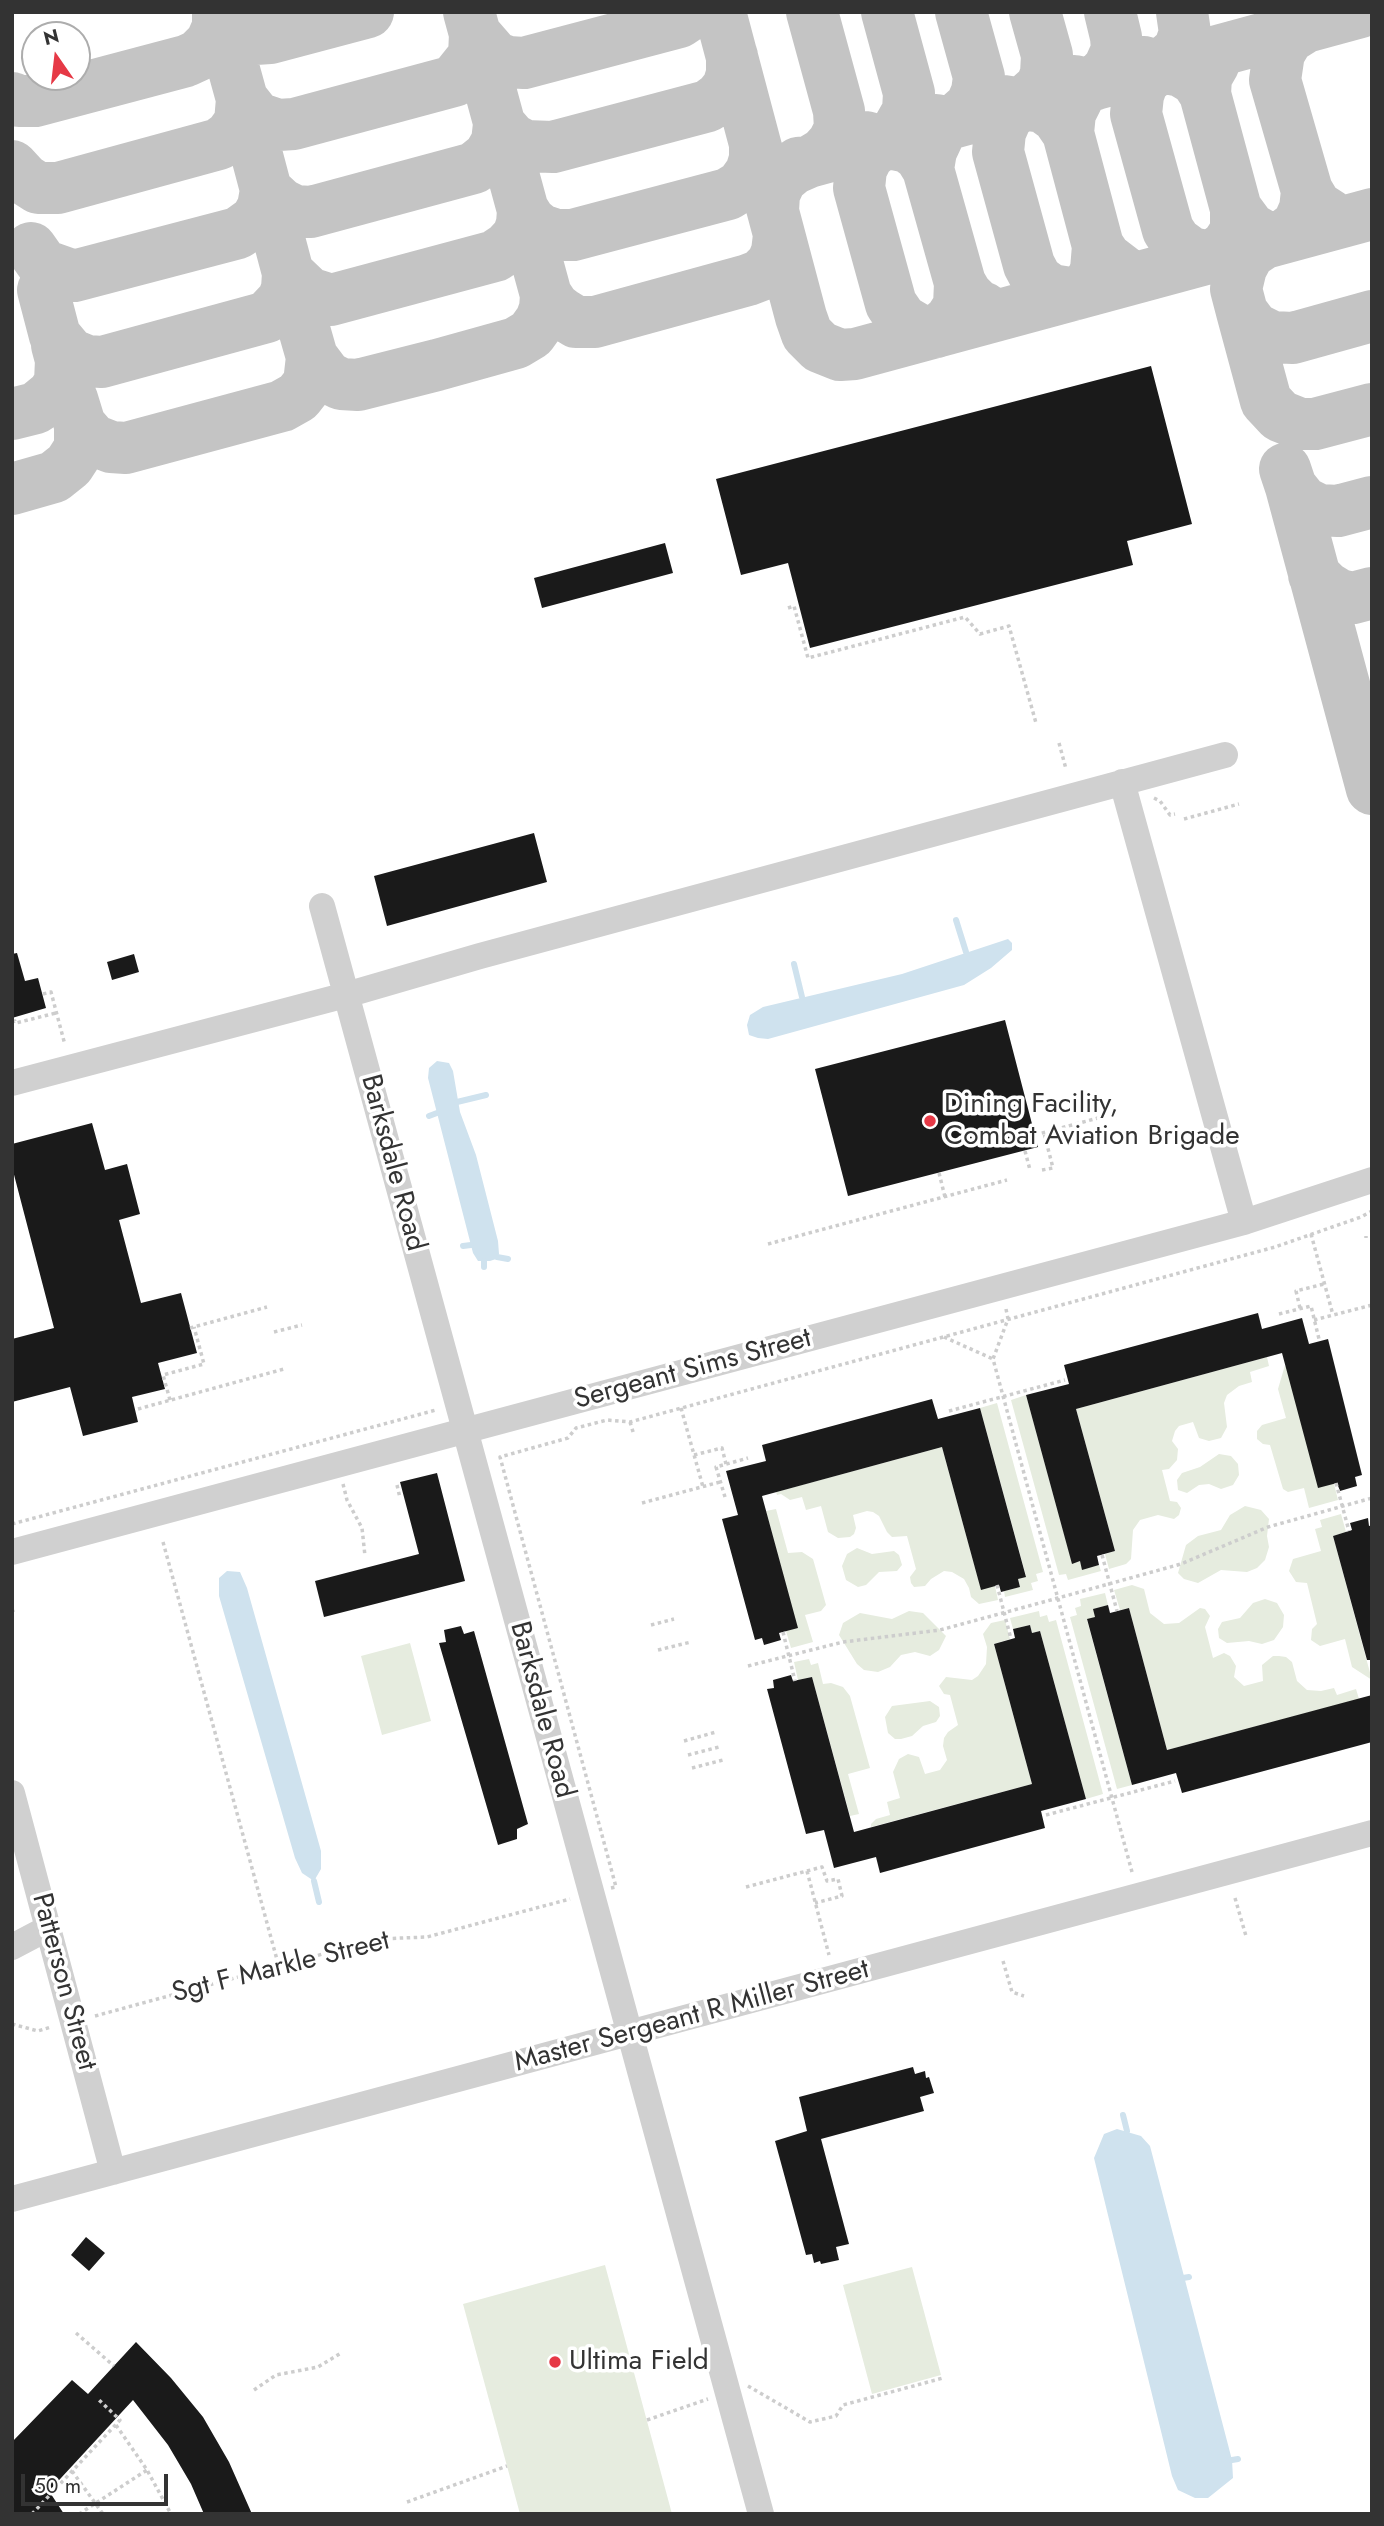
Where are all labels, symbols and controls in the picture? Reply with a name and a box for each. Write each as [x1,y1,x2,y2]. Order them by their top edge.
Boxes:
north arrow [21,21,91,91]
text: N [41,22,62,52]
street label: Barksdale Road [352,1071,432,1255]
place label: Dining Facility, Combat Aviation Brigade [944,1088,1240,1154]
marker: Dining Facility, Combat Aviation Brigade [922,1113,938,1129]
street label: Sergeant Sims Street [571,1322,815,1418]
street label: Barksdale Road [501,1618,581,1802]
street label: Patterson Street [23,1890,103,2074]
street label: Sgt F Markle Street [169,1925,393,2011]
street label: Master Sergeant R Miller Street [511,1953,873,2081]
place label: Ultima Field [569,2345,709,2379]
marker: Ultima Field [547,2354,563,2370]
scale bar [24,2460,172,2504]
text: 50 m [34,2471,81,2501]

